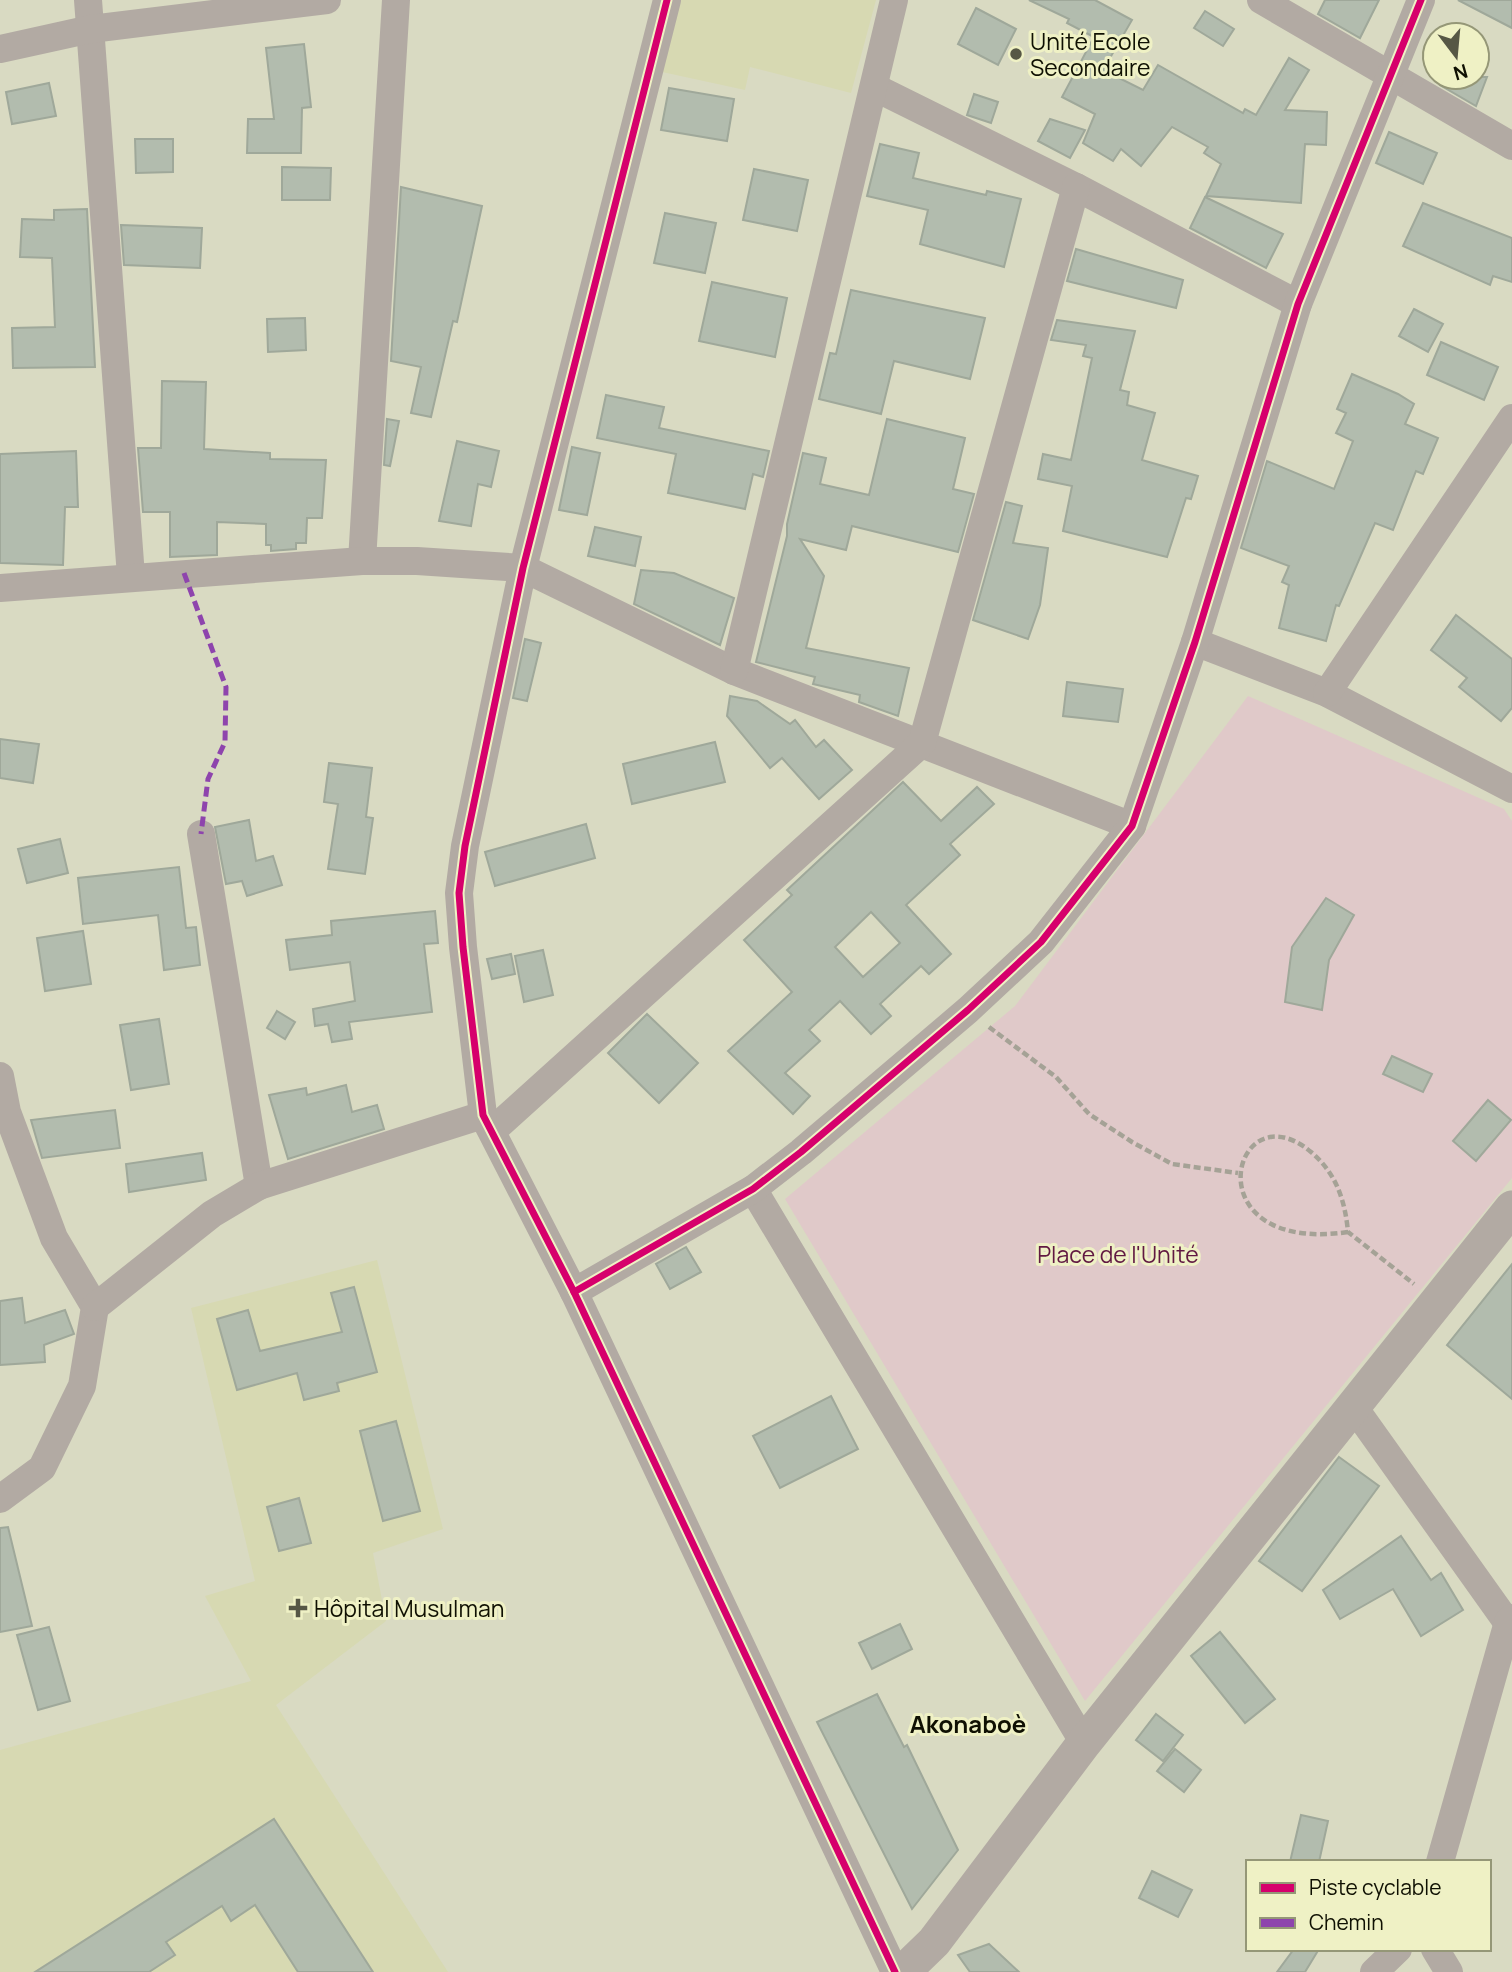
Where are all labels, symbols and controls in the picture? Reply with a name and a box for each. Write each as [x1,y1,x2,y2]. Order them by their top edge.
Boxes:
north arrow [1421,21,1491,91]
place label: Unité Ecole Secondaire [1030,25,1150,83]
marker: Unité Ecole Secondaire [1008,46,1024,62]
text: N [1451,58,1471,87]
park label: Place de l'Unité [1037,1238,1199,1270]
place label: Hôpital Musulman [314,1592,504,1624]
marker: Hôpital Musulman [288,1598,308,1618]
district label: Akonaboè [910,1707,1026,1740]
legend [1246,1860,1491,1951]
text: Piste cyclable [1309,1873,1441,1901]
text: Chemin [1309,1908,1384,1936]

